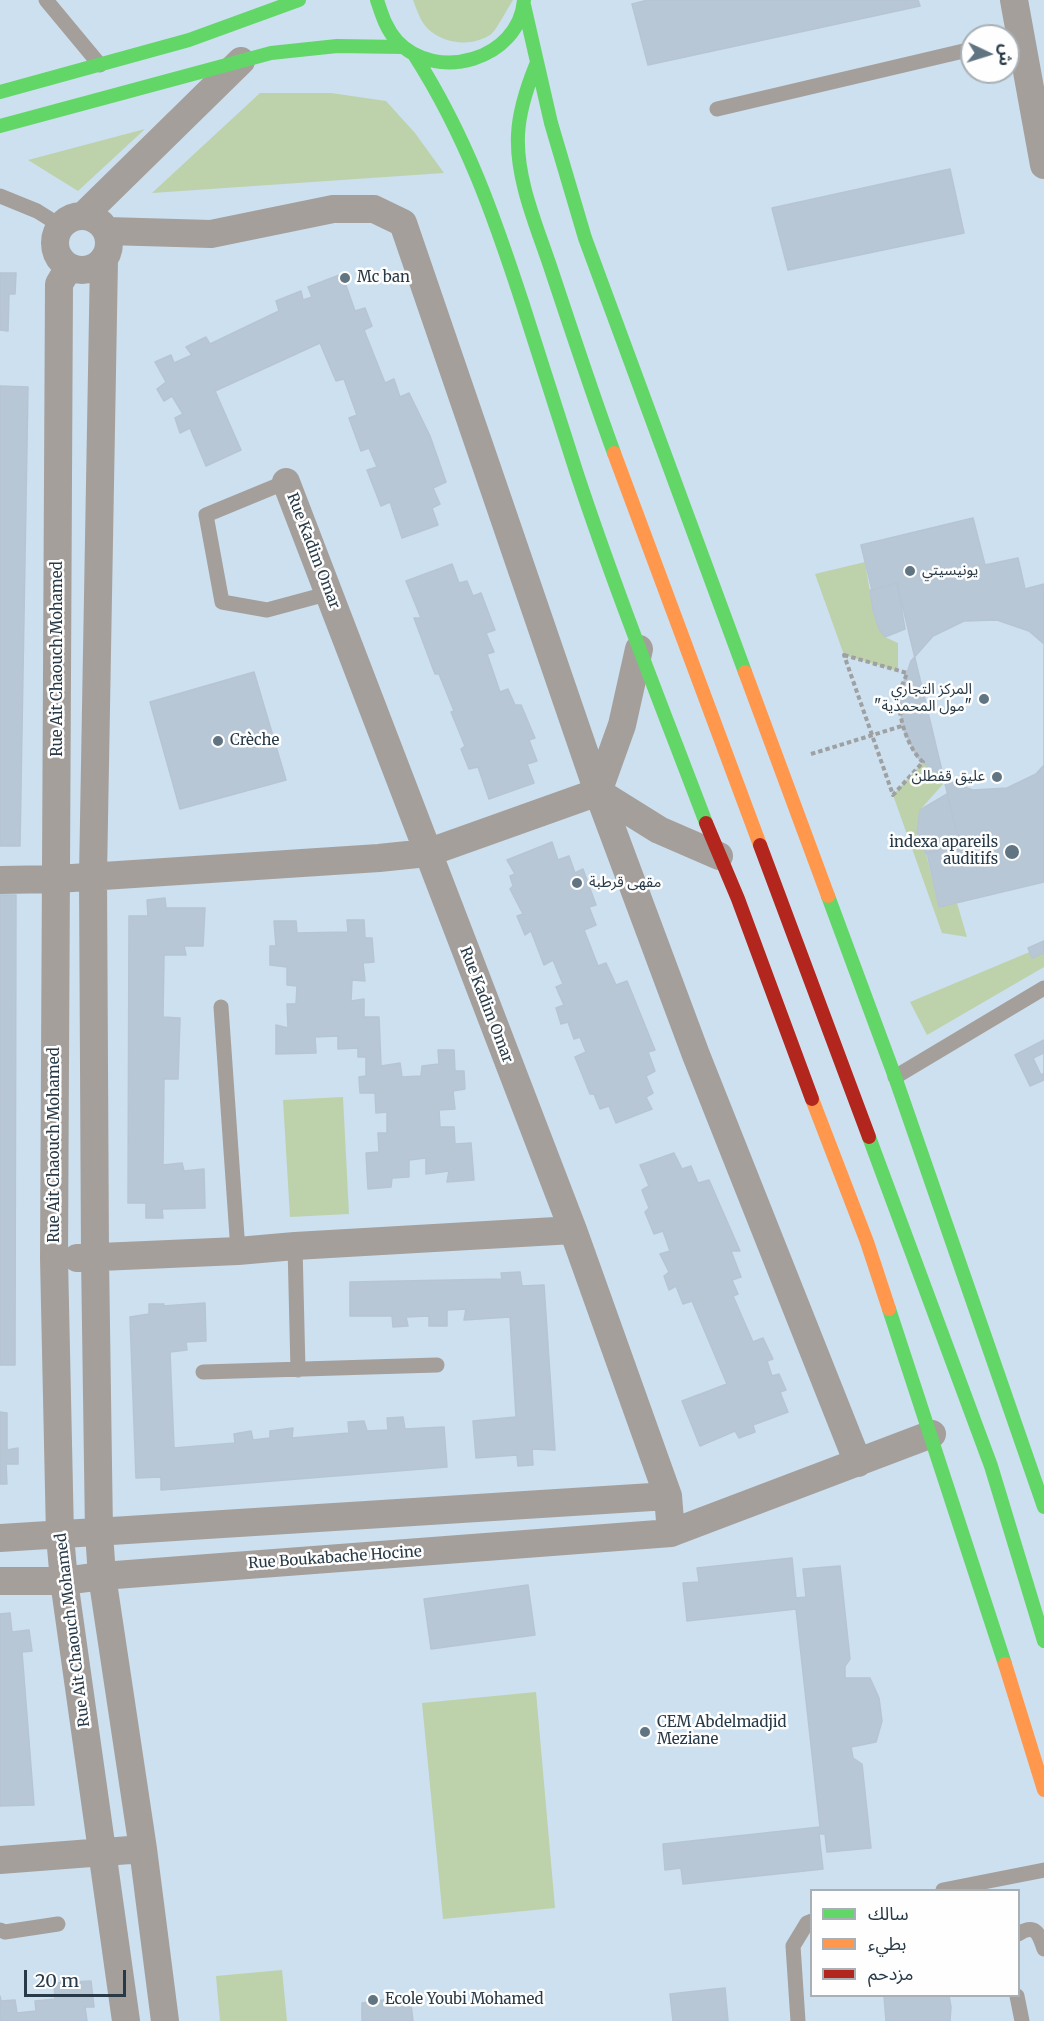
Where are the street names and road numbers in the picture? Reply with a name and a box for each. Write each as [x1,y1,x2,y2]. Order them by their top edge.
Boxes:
street label: Rue Kadim Omar [283,490,343,612]
street label: Rue Ait Chaouch Mohamed [49,561,67,757]
street label: Rue Kadim Omar [456,944,516,1066]
street label: Rue Ait Chaouch Mohamed [46,1047,64,1243]
street label: Rue Ait Chaouch Mohamed [52,1532,94,1728]
street label: Rue Boukabache Hocine [248,1543,422,1573]

